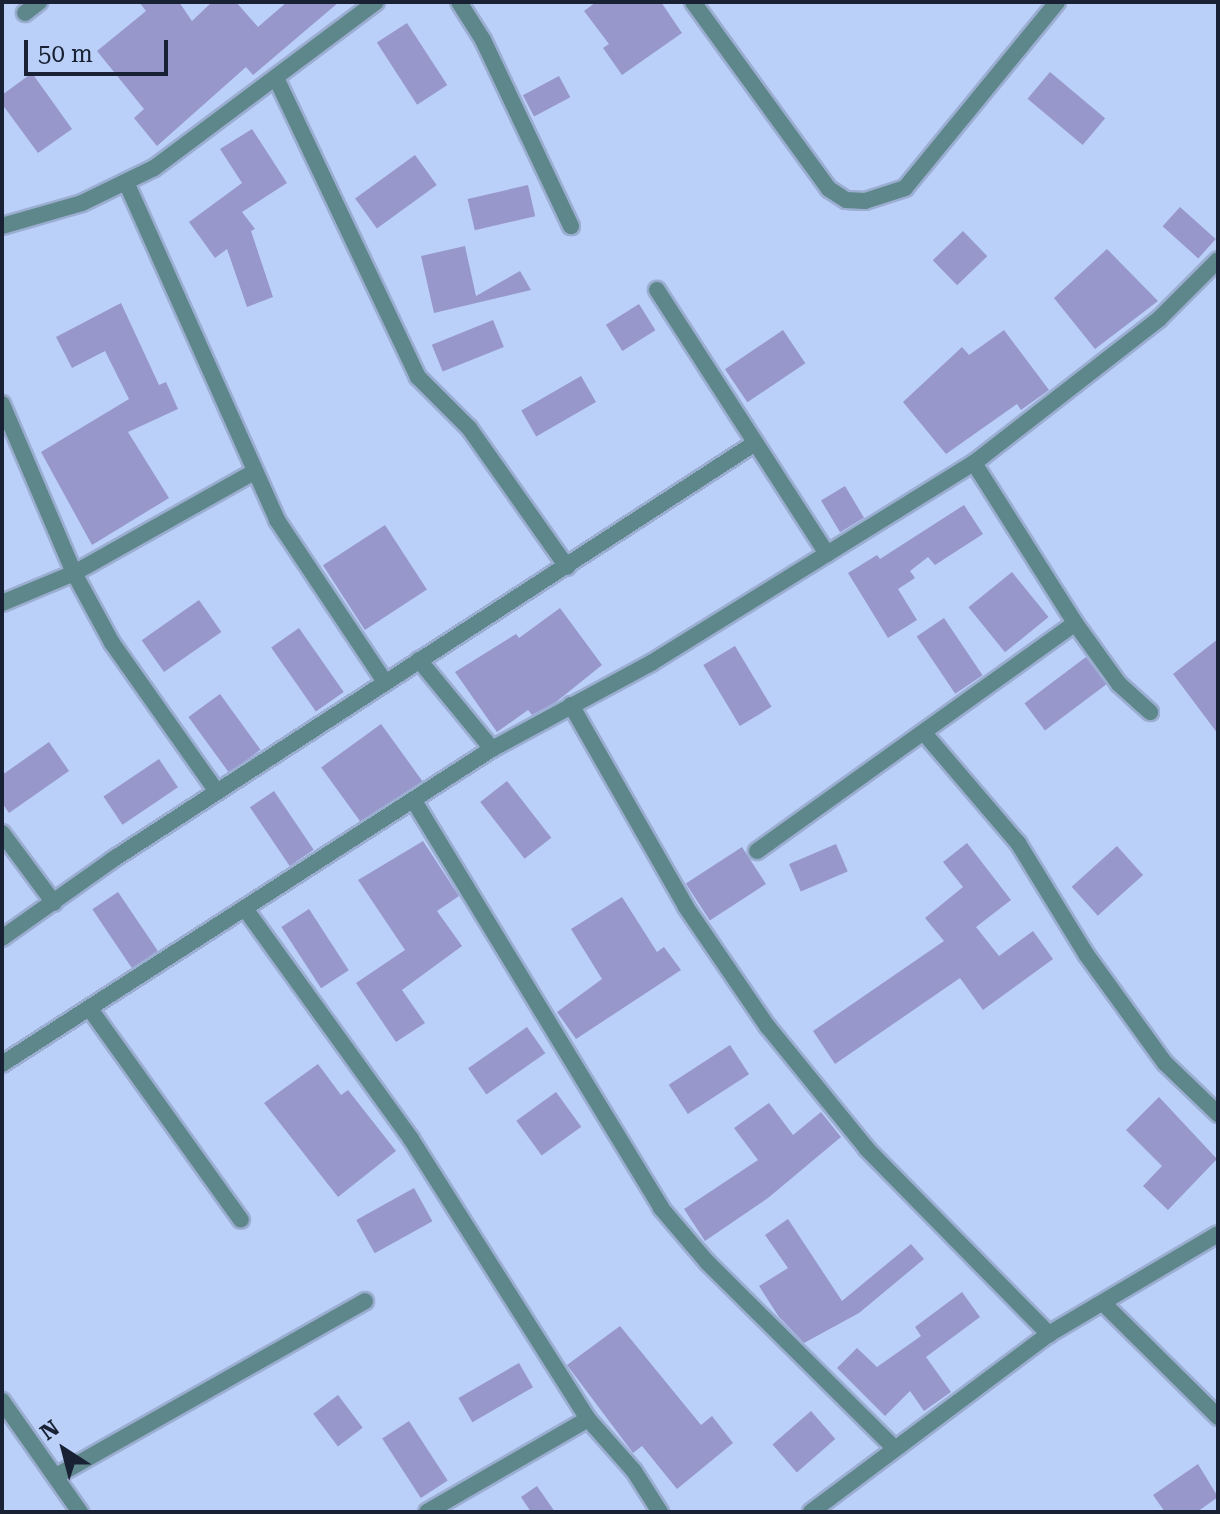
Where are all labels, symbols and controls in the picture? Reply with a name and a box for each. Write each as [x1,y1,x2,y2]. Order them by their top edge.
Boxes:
scale bar [28,24,172,74]
text: 50 m [38,40,93,68]
north arrow [24,1410,104,1490]
text: N [35,1415,64,1445]

